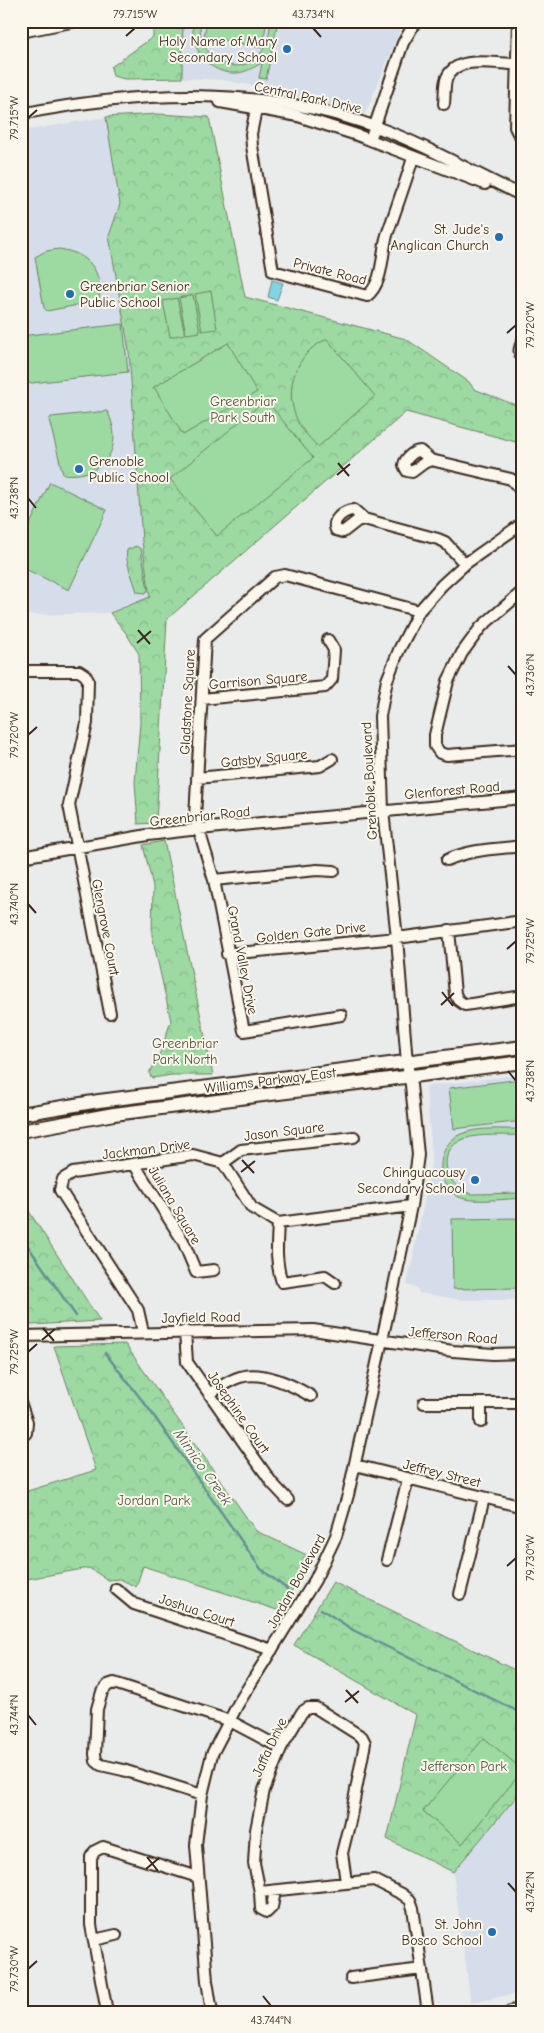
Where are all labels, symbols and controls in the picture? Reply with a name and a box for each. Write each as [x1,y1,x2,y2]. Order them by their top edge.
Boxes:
text: 79.715°W [113,7,158,21]
text: 43.734°N [292,7,334,21]
place label: Holy Name of Mary Secondary School [159,33,278,66]
marker: Holy Name of Mary Secondary School [281,43,293,55]
street label: Central Park Drive [253,78,363,117]
text: 79.715°W [7,95,21,140]
place label: St. Jude's Anglican Church [390,221,489,254]
marker: St. Jude's Anglican Church [493,231,505,243]
street label: Private Road [291,254,368,289]
place label: Greenbriar Senior Public School [80,278,190,311]
marker: Greenbriar Senior Public School [64,288,76,300]
text: 79.720°W [523,301,537,348]
park label: Greenbriar Park South [210,393,276,426]
place label: Grenoble Public School [89,453,169,486]
marker: Grenoble Public School [73,463,85,475]
text: 43.738°N [7,477,21,519]
street label: Gladstone Square [176,649,199,755]
text: 43.736°N [523,654,537,696]
street label: Garrison Square [208,668,308,693]
text: 79.720°W [7,711,21,758]
street label: Grenoble Boulevard [358,721,381,841]
street label: Gatsby Square [220,745,308,772]
street label: Glenforest Road [404,778,501,803]
street label: Greenbriar Road [149,803,251,830]
street label: Glengrove Court [88,877,123,978]
text: 43.740°N [7,883,21,925]
street label: Grand Valley Drive [224,904,261,1016]
street label: Golden Gate Drive [255,918,367,947]
text: 79.725°W [523,918,537,964]
park label: Greenbriar Park North [152,1035,218,1068]
text: 43.738°N [523,1060,537,1102]
street label: Williams Parkway East [203,1064,338,1097]
street label: Jason Square [243,1118,325,1145]
street label: Jackman Drive [101,1136,191,1163]
street label: Juliana Square [145,1163,205,1247]
place label: Chinguacousy Secondary School [357,1164,466,1197]
marker: Chinguacousy Secondary School [469,1174,481,1186]
street label: Jayfield Road [161,1308,241,1327]
street label: Jefferson Road [408,1323,498,1348]
text: 79.725°W [7,1329,21,1375]
street label: Josephine Court [204,1368,274,1458]
water label: Mimico Creek [169,1425,236,1509]
street label: Jeffrey Street [401,1456,483,1492]
park label: Jordan Park [118,1492,191,1509]
street label: Jordan Boulevard [264,1531,329,1631]
text: 79.730°W [523,1534,537,1581]
street label: Joshua Court [157,1590,238,1631]
text: 43.744°N [7,1695,21,1735]
street label: Jaffa Drive [248,1715,291,1779]
park label: Jefferson Park [421,1758,507,1775]
text: 43.742°N [523,1871,537,1913]
place label: St. John Bosco School [402,1916,482,1949]
marker: St. John Bosco School [486,1926,498,1938]
text: 79.730°W [7,1945,21,1992]
text: 43.744°N [251,2013,291,2027]

